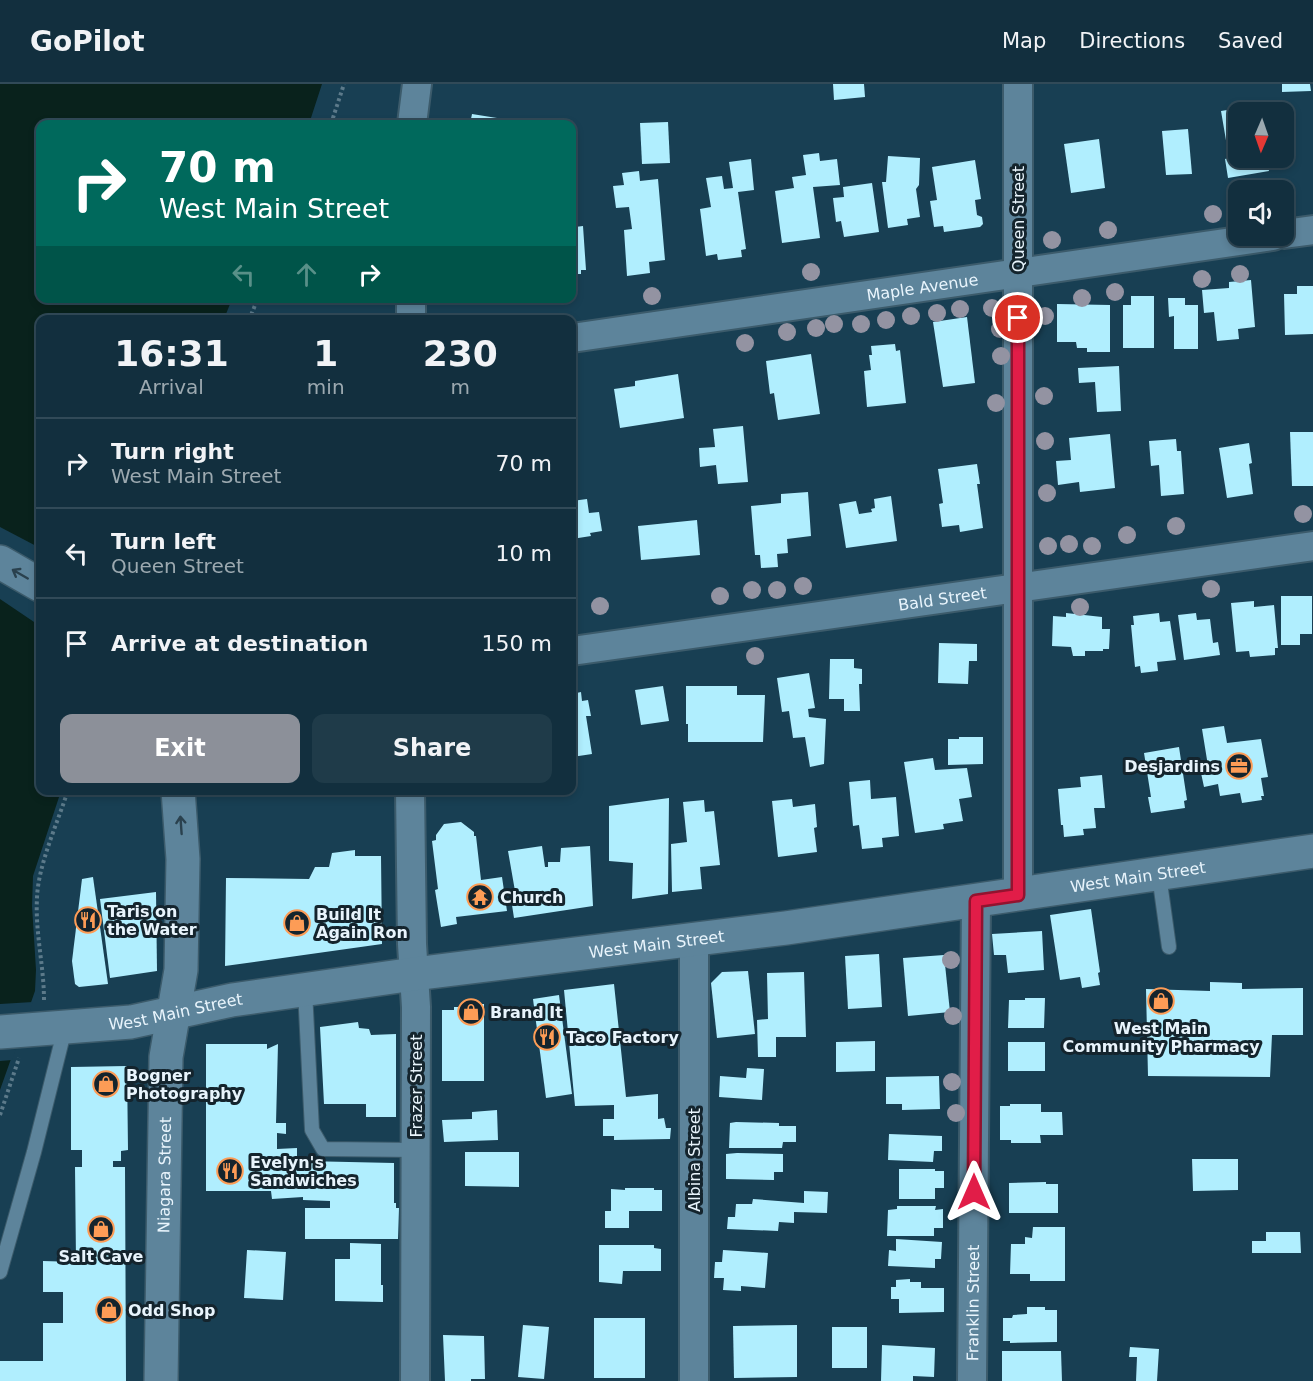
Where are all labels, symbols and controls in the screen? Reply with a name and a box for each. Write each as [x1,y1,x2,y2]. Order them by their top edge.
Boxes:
text: GoPilot [30,25,145,58]
text: Map [1002,29,1046,53]
text: Directions [1079,29,1185,53]
text: Saved [1218,29,1283,53]
north arrow [1228,102,1294,168]
map controls [1228,102,1294,246]
text: 70 m [159,143,276,192]
icon: right [60,144,138,222]
street label: Queen Street [1009,166,1028,272]
button: sound [1228,180,1294,246]
text: West Main Street [159,193,389,224]
icon: left [227,258,260,291]
icon: ahead [290,258,323,291]
icon: right [353,258,386,291]
street label: Maple Avenue [865,270,979,305]
pin [992,292,1043,343]
icon: arrive [1001,301,1034,334]
text: 16:31 [114,333,229,374]
text: 1 [313,333,338,374]
text: 230 [423,333,498,374]
text: Arrival [139,375,204,399]
text: min [307,375,345,399]
text: m [451,375,470,399]
text: Turn right [111,439,234,464]
icon: right [60,447,93,480]
text: 70 m [496,451,552,476]
text: West Main Street [111,464,281,488]
text: Turn left [111,529,216,554]
icon: left [60,537,93,570]
text: 10 m [496,541,552,566]
text: Queen Street [111,554,244,578]
one-way arrow [12,568,29,580]
street label: Bald Street [897,583,988,615]
icon: arrive [60,627,93,660]
text: Arrive at destination [111,631,368,656]
text: 150 m [482,631,552,656]
button: Exit [60,714,300,783]
button: Share [312,714,552,783]
office icon: Desjardins [1224,751,1254,781]
place label: Desjardins [1124,757,1220,776]
one-way arrow [176,815,187,835]
street label: West Main Street [1069,858,1207,896]
temple icon: Church [465,882,495,912]
place label: Church [500,888,563,907]
place label: Taris on the Water [107,902,197,939]
restaurant icon: Taris on the Water [73,905,103,935]
place label: Build It Again Ron [316,905,408,942]
shop icon: Build It Again Ron [282,908,312,938]
street label: West Main Street [588,927,725,962]
shop icon: West Main Community Pharmacy [1146,986,1176,1016]
street label: West Main Street [108,990,244,1034]
shop icon: Brand It [456,997,486,1027]
place label: Brand It [490,1003,563,1022]
place label: West Main Community Pharmacy [1062,1019,1260,1056]
restaurant icon: Taco Factory [532,1022,562,1052]
place label: Taco Factory [566,1028,680,1047]
street label: Frazer Street [407,1035,426,1137]
place label: Bogner Photography [126,1066,243,1103]
shop icon: Bogner Photography [91,1069,121,1099]
street label: Albina Street [685,1108,704,1212]
street label: Niagara Street [154,1117,175,1233]
place label: Evelyn's Sandwiches [250,1153,357,1190]
restaurant icon: Evelyn's Sandwiches [215,1156,245,1186]
position arrow [942,1160,1006,1224]
shop icon: Salt Cave [86,1214,116,1244]
street label: Franklin Street [963,1245,983,1361]
place label: Salt Cave [59,1247,144,1266]
shop icon: Odd Shop [94,1295,124,1325]
place label: Odd Shop [128,1301,215,1320]

